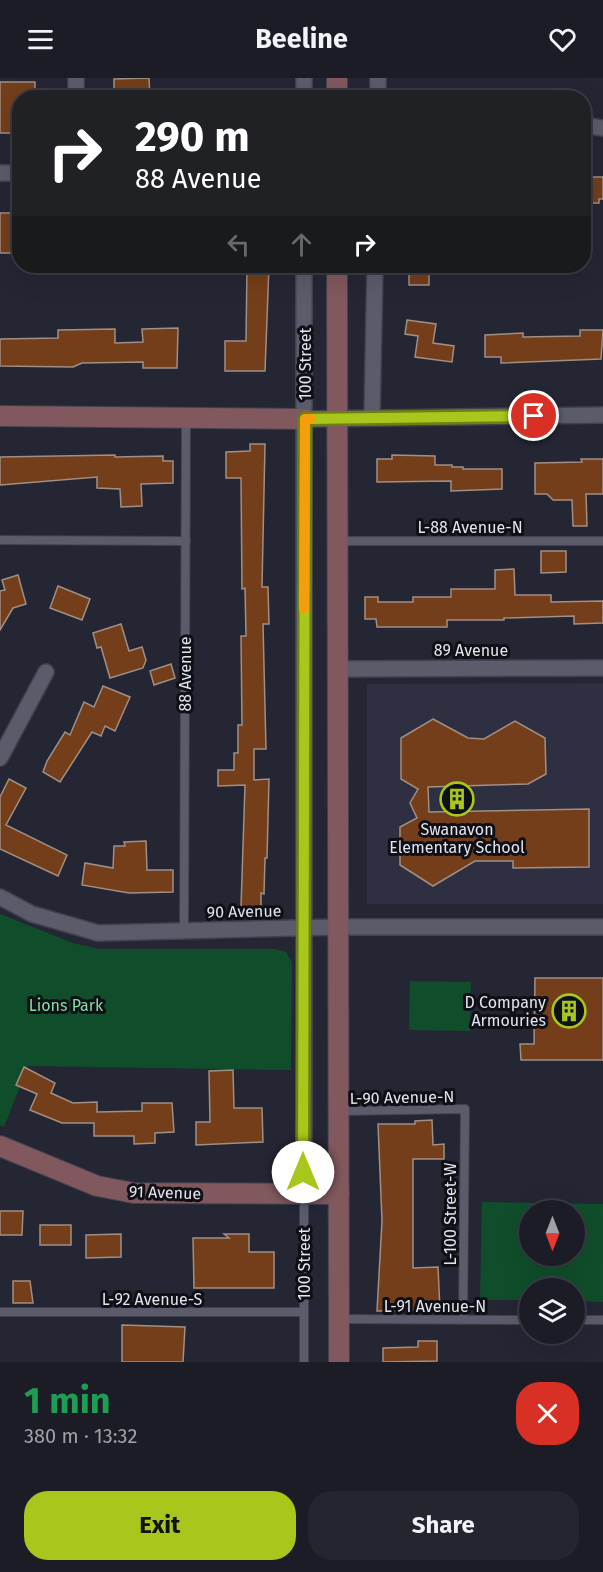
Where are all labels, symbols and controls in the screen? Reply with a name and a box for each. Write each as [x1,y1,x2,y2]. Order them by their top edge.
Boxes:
icon: menu [24,23,57,56]
text: Beeline [255,23,348,55]
icon: heart [546,23,579,56]
text: 290 m [135,112,250,162]
icon: right [36,114,114,192]
text: 88 Avenue [135,163,262,195]
icon: left [222,228,255,261]
icon: ahead [285,228,318,261]
icon: right [348,228,381,261]
street label: 100 Street [296,328,315,400]
pin [508,390,559,441]
icon: arrive [517,399,550,432]
street label: L-88 Avenue-N [417,518,523,537]
street label: 88 Avenue [176,637,195,711]
street label: 89 Avenue [434,641,508,660]
building icon: Swanavon Elementary School [439,781,475,817]
place label: Swanavon Elementary School [389,820,525,857]
street label: 90 Avenue [207,901,282,922]
place label: D Company Armouries [465,993,546,1030]
building icon: D Company Armouries [551,993,587,1029]
park label: Lions Park [29,996,104,1015]
street label: L-90 Avenue-N [349,1087,455,1108]
position arrow [271,1140,335,1204]
street label: L-100 Street-W [441,1162,460,1266]
street label: 91 Avenue [128,1182,201,1203]
north arrow [519,1200,585,1266]
map controls [519,1200,585,1344]
street label: 100 Street [295,1228,314,1300]
button: layers [519,1278,585,1344]
street label: L-92 Avenue-S [102,1290,203,1309]
street label: L-91 Avenue-N [384,1297,486,1316]
text: 1 min [24,1379,111,1423]
button: close [516,1382,579,1445]
text: 380 m · 13:32 [24,1424,137,1448]
button: Exit [24,1491,296,1560]
button: Share [308,1491,579,1560]

